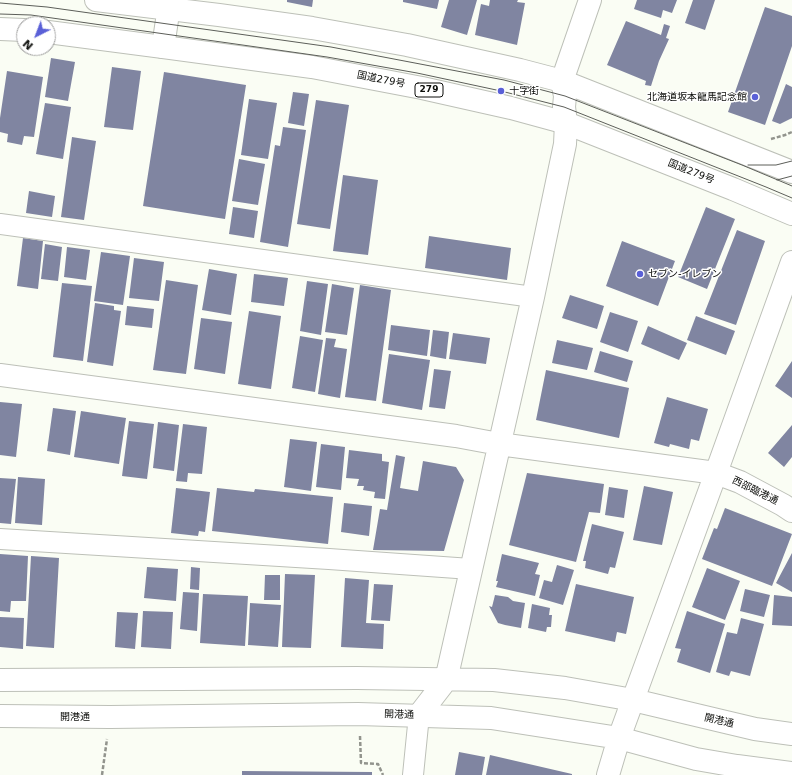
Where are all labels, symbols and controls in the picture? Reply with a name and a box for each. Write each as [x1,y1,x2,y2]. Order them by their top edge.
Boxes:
north arrow [16,16,56,56]
text: N [21,37,36,52]
street label: 国道279号 [356,69,406,91]
road number: 279 [415,83,443,97]
place label: 十字街 [509,85,539,97]
marker: 十字街 [496,86,506,96]
place label: 北海道坂本龍馬記念館 [647,91,747,103]
marker: 北海道坂本龍馬記念館 [750,92,760,102]
street label: 国道279号 [666,157,716,187]
place label: セブン-イレブン [648,268,722,280]
marker: セブン-イレブン [635,269,645,279]
street label: 西部臨港通 [730,475,780,507]
street label: 開港通 [384,709,414,721]
street label: 開港通 [60,711,90,723]
street label: 開港通 [703,712,735,730]

